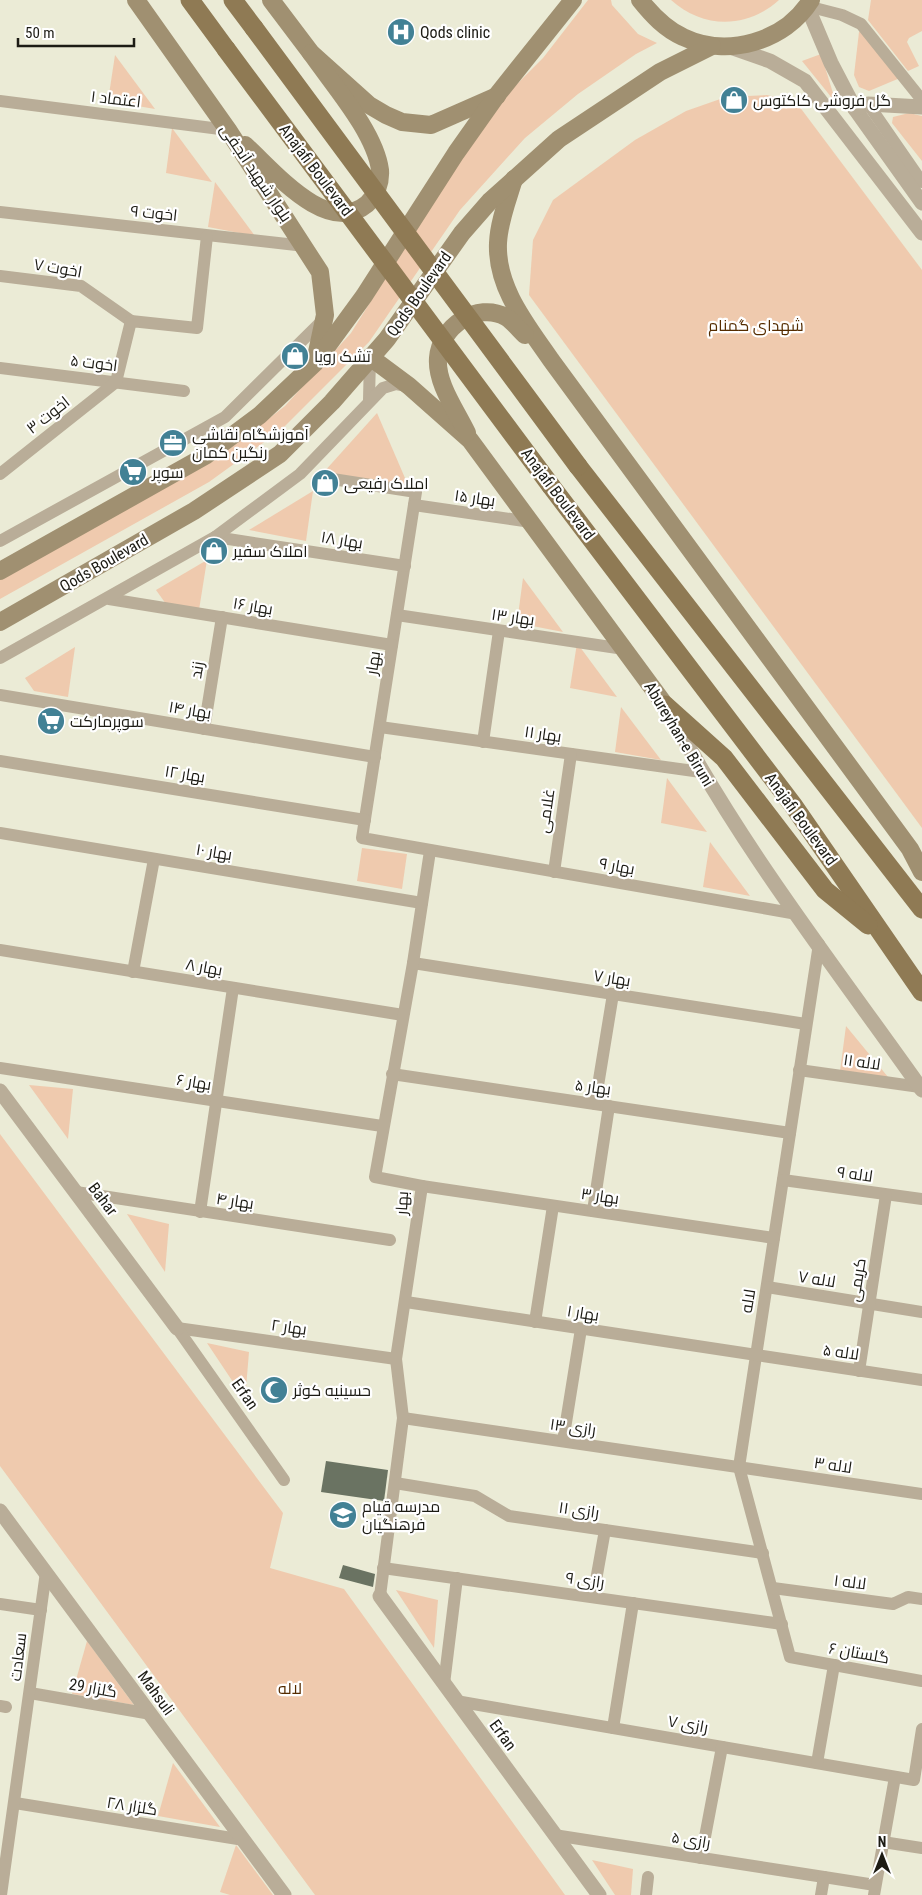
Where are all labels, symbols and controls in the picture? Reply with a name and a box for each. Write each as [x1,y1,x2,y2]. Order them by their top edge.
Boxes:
scale bar [18,15,134,47]
hospital icon: Qods clinic [386,17,416,47]
place label: Qods clinic [420,23,490,42]
text: 50 m [25,24,55,42]
shop icon: گل فروشی کاکتوس [719,85,749,115]
street label: اعتماد ۱ [90,87,142,111]
place label: گل فروشی کاکتوس [753,91,891,111]
street label: بلوار شهید آنجفی [215,120,296,226]
street label: Anajafi Boulevard [275,120,357,220]
street label: اخوت ۹ [130,201,178,225]
street label: Qods Boulevard [383,248,455,340]
street label: اخوت ۷ [32,254,84,282]
park label: شهدای گمنام [708,316,804,337]
shop icon: تشک رویا [280,341,310,371]
place label: تشک رویا [314,347,371,366]
street label: اخوت ۵ [69,351,119,375]
street label: اخوت ۳ [23,392,73,438]
place label: آموزشگاه نقاشی رنگین کمان [192,425,310,463]
office icon: آموزشگاه نقاشی رنگین کمان [158,428,188,458]
street label: Anajafi Boulevard [517,444,599,544]
supermarket icon: سوپر [118,457,148,487]
place label: سوپر [151,463,184,484]
shop icon: املاک رفیعی [310,468,340,498]
place label: املاک رفیعی [344,474,428,494]
street label: بهار ۱۵ [453,486,497,511]
street label: بهار ۱۸ [319,527,364,554]
street label: Qods Boulevard [56,530,152,596]
shop icon: املاک سفیر [199,536,229,566]
place label: املاک سفیر [232,542,308,561]
street label: بهار ۱۶ [232,593,274,620]
street label: بهار ۱۳ [490,605,536,630]
street label: بهار [362,650,385,677]
street label: زند [186,660,208,680]
street label: Abureyhan-e Biruni [640,678,718,790]
street label: بهار ۱۴ [167,697,213,724]
supermarket icon: سوپرمارکت [36,706,66,736]
place label: سوپرمارکت [70,712,144,733]
street label: بهار ۱۱ [523,722,563,747]
street label: بهار ۱۲ [163,761,207,788]
street label: Anajafi Boulevard [761,769,841,869]
street label: غلامی [533,788,560,835]
street label: بهار ۱۰ [194,840,233,865]
street label: بهار ۹ [598,854,636,879]
street label: بهار ۸ [184,954,224,981]
street label: بهار ۷ [592,966,632,991]
street label: لاله ۱۱ [842,1050,882,1074]
street label: بهار ۶ [175,1070,213,1095]
street label: بهار ۵ [574,1075,612,1100]
street label: لاله ۹ [836,1162,874,1186]
street label: Bahar [84,1179,122,1219]
street label: بهار ۳ [580,1184,620,1209]
street label: بهار ۴ [215,1189,255,1214]
street label: بهار [392,1191,413,1216]
street label: کریمی [844,1257,871,1303]
street label: لاله ۷ [797,1267,837,1291]
street label: لاله [737,1288,759,1314]
street label: بهار ۱ [565,1301,600,1326]
street label: بهار ۲ [270,1315,308,1340]
street label: لاله ۵ [822,1340,860,1364]
street label: Erfan [228,1375,262,1413]
mosque icon: حسینیه کوثر [259,1375,289,1405]
place label: حسینیه کوثر [292,1381,371,1400]
street label: رازی ۱۳ [549,1414,597,1441]
street label: لاله ۳ [813,1453,853,1477]
place label: مدرسه قیام فرهنگیان [362,1497,440,1535]
street label: رازی ۱۱ [557,1498,600,1523]
school or university icon: مدرسه قیام فرهنگیان [328,1500,358,1530]
street label: رازی ۹ [564,1568,606,1593]
street label: لاله ۱ [833,1571,867,1593]
street label: سعادت [6,1632,30,1682]
street label: گلستان ۶ [827,1638,891,1669]
street label: Mahsuli [134,1667,178,1719]
street label: گلزار 29 [67,1674,119,1702]
park label: لاله [278,1679,302,1698]
street label: رازی ۷ [666,1711,710,1738]
street label: Erfan [485,1716,521,1754]
street label: گلزار ۲۸ [105,1793,159,1819]
street label: رازی ۵ [670,1828,712,1853]
north arrow [857,1830,907,1880]
text: N [878,1834,886,1850]

